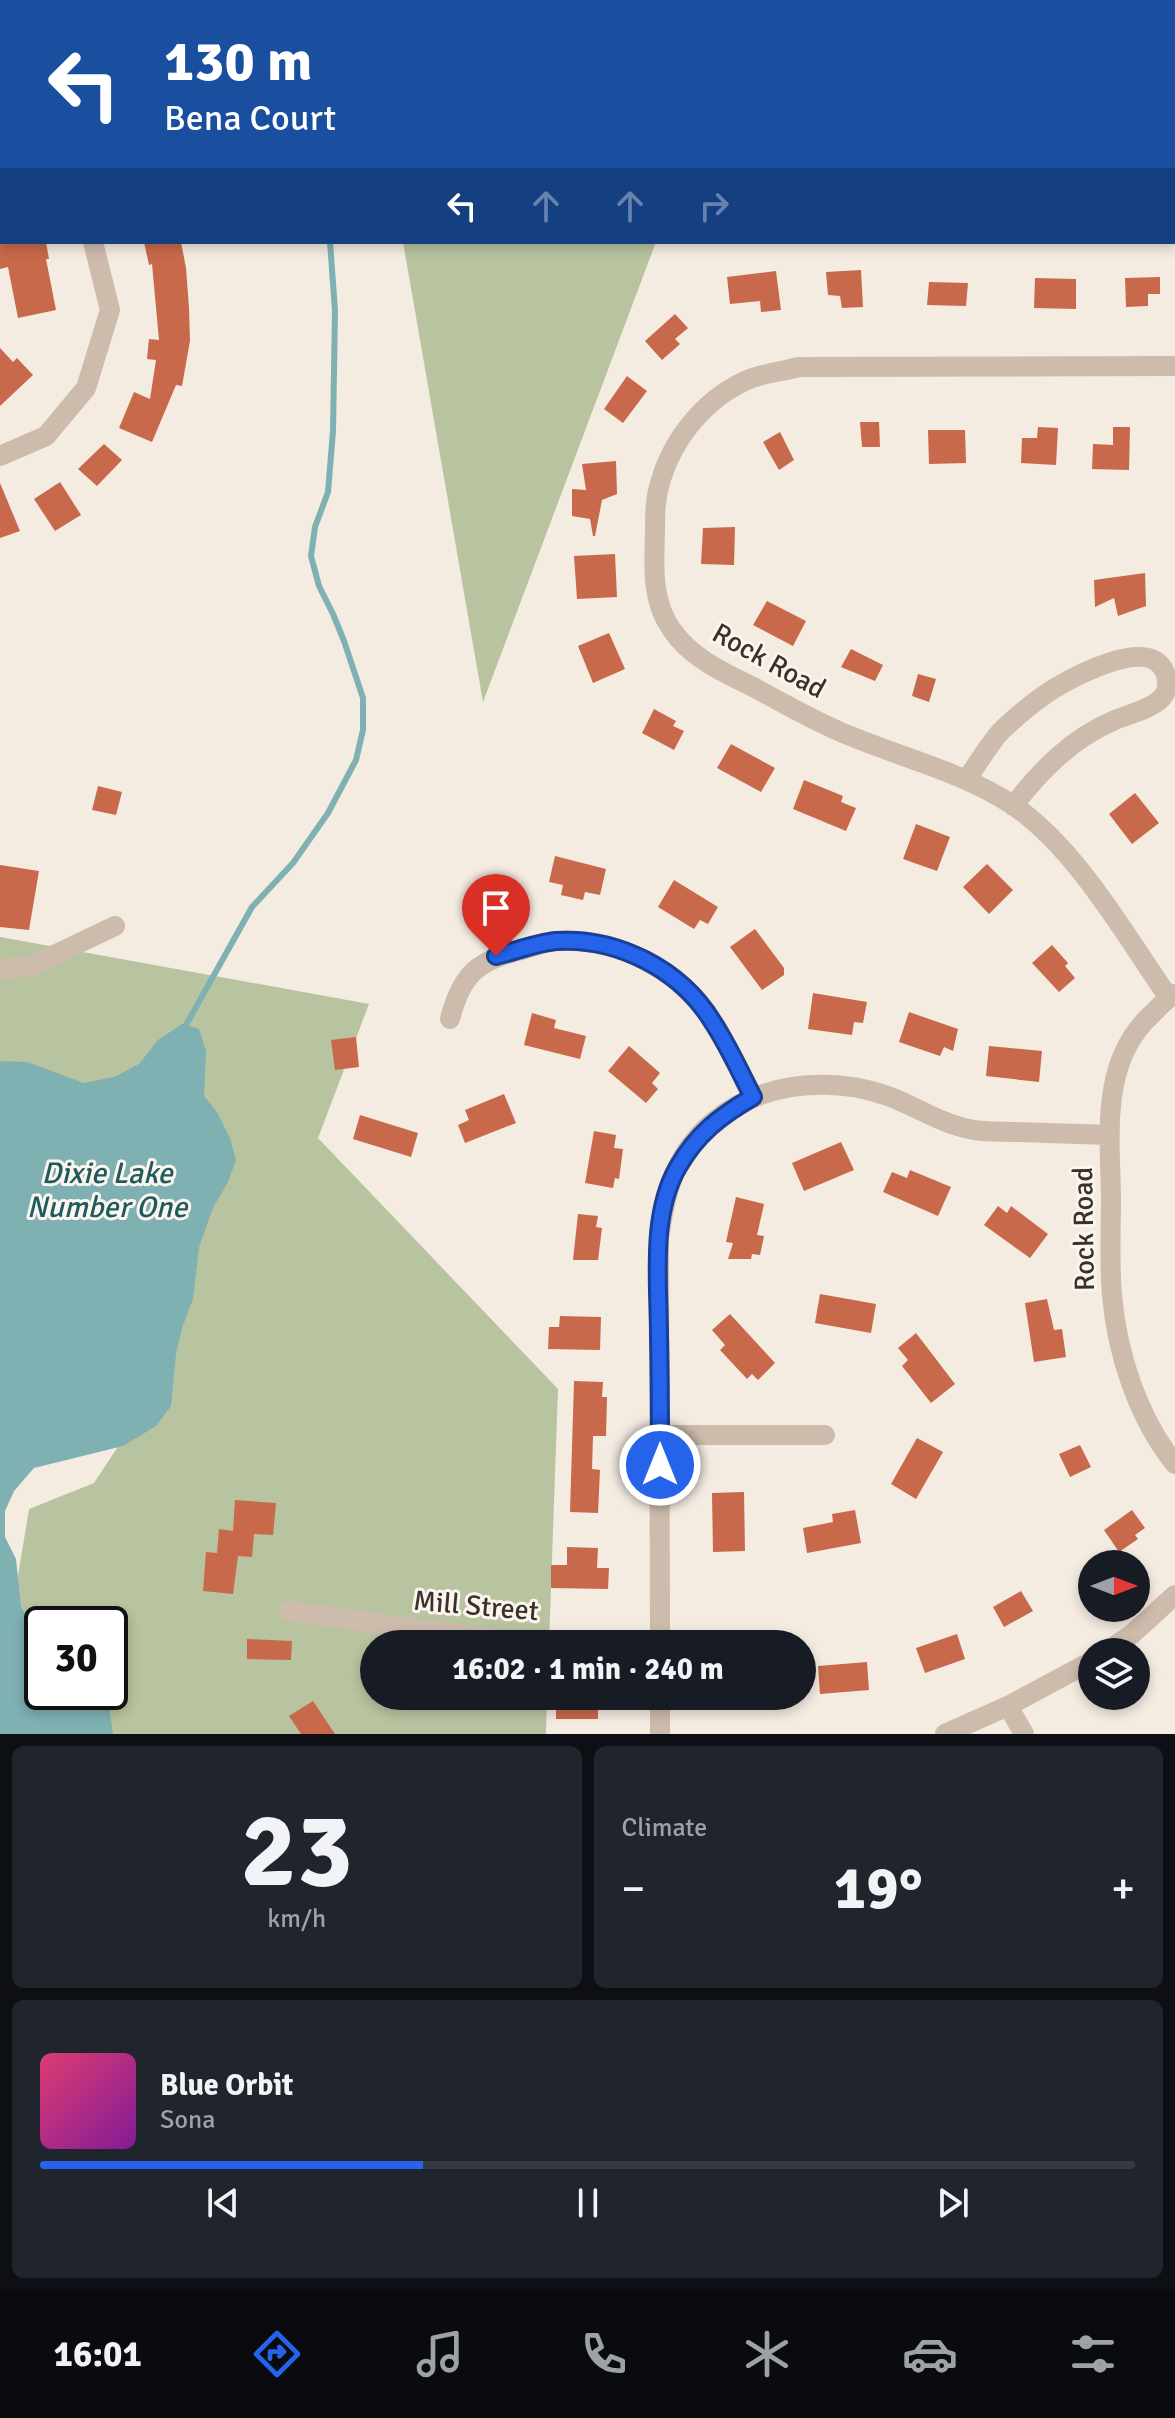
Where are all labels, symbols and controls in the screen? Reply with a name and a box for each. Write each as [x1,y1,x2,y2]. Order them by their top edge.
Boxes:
text: 130 m [164,27,312,96]
icon: left [32,32,136,136]
text: Bena Court [164,96,336,141]
icon: left [440,184,484,228]
icon: ahead [524,184,568,228]
icon: ahead [608,184,652,228]
icon: right [692,184,736,228]
street label: Rock Road [706,616,832,706]
pin [462,874,530,956]
icon: arrive [474,886,518,930]
water label: Dixie Lake Number One [27,1155,189,1226]
street label: Rock Road [1066,1167,1102,1291]
position arrow [618,1423,702,1507]
north arrow [1078,1550,1150,1622]
map controls [1078,1550,1150,1710]
street label: Mill Street [412,1584,540,1628]
speed limit sign: 30 [24,1606,128,1710]
button: layers [1078,1638,1150,1710]
text: 16:02 · 1 min · 240 m [452,1651,724,1688]
text: 23 [241,1787,353,1915]
text: Climate [622,1812,707,1844]
text: 19° [834,1852,923,1926]
text: − [622,1862,645,1916]
text: + [1111,1862,1135,1916]
text: km/h [267,1903,326,1935]
text: Blue Orbit [160,2067,293,2104]
text: Sona [160,2104,215,2136]
icon: previous [201,2181,245,2225]
icon: pause [566,2181,610,2225]
icon: next [931,2181,975,2225]
icon: directions [249,2326,305,2382]
icon: music [412,2326,468,2382]
icon: phone [576,2326,632,2382]
icon: climate [739,2326,795,2382]
icon: car [902,2326,958,2382]
icon: filters [1065,2326,1121,2382]
text: 16:01 [54,2332,142,2377]

